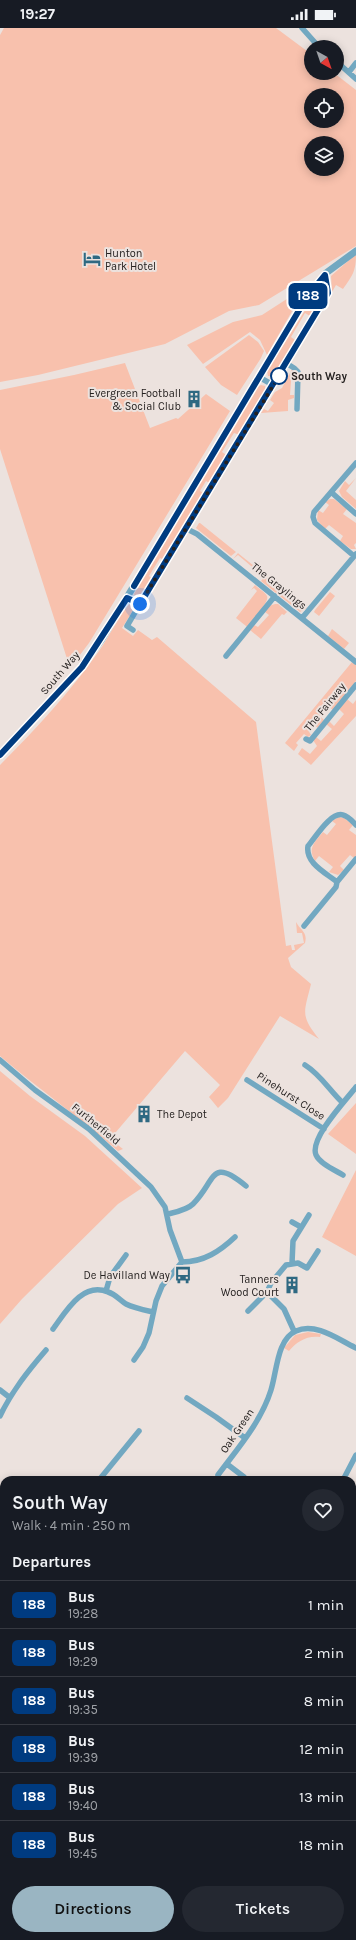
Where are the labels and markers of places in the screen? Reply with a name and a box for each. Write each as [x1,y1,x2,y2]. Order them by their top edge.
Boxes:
place label: Hunton Park Hotel [105,247,156,273]
hotel icon: Hunton Park Hotel [82,249,102,269]
marker: South Way [270,367,288,385]
place label: South Way [291,370,348,383]
place label: Evergreen Football & Social Club [89,387,181,413]
building icon: Evergreen Football & Social Club [184,389,204,409]
building icon: The Depot [134,1104,154,1124]
place label: The Depot [157,1108,207,1121]
bus stop icon: De Havilland Way [173,1265,193,1285]
place label: De Havilland Way [84,1269,170,1282]
place label: Tanners Wood Court [221,1273,279,1299]
building icon: Tanners Wood Court [282,1275,302,1295]

